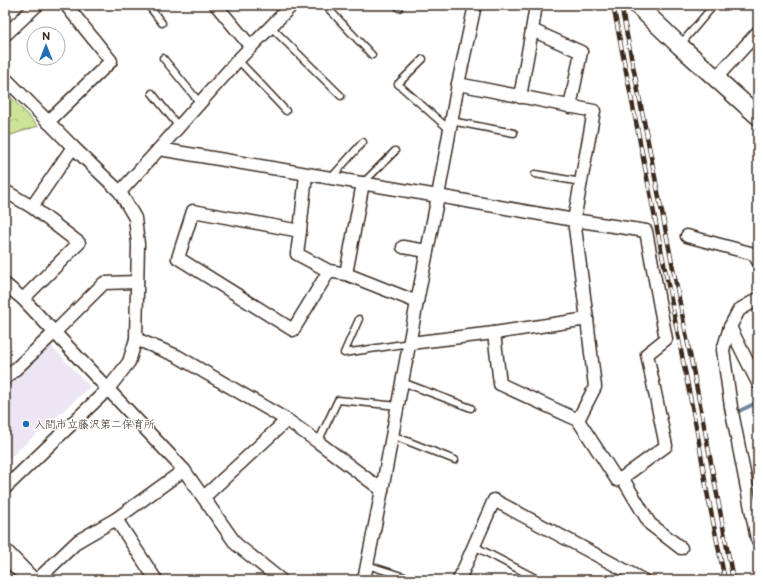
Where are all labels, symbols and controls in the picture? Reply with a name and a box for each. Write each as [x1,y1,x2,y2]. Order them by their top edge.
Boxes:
north arrow [26,26,66,66]
text: N [42,30,50,43]
place label: 入間市立藤沢第二保育所 [34,418,155,431]
marker: 入間市立藤沢第二保育所 [21,419,31,429]

